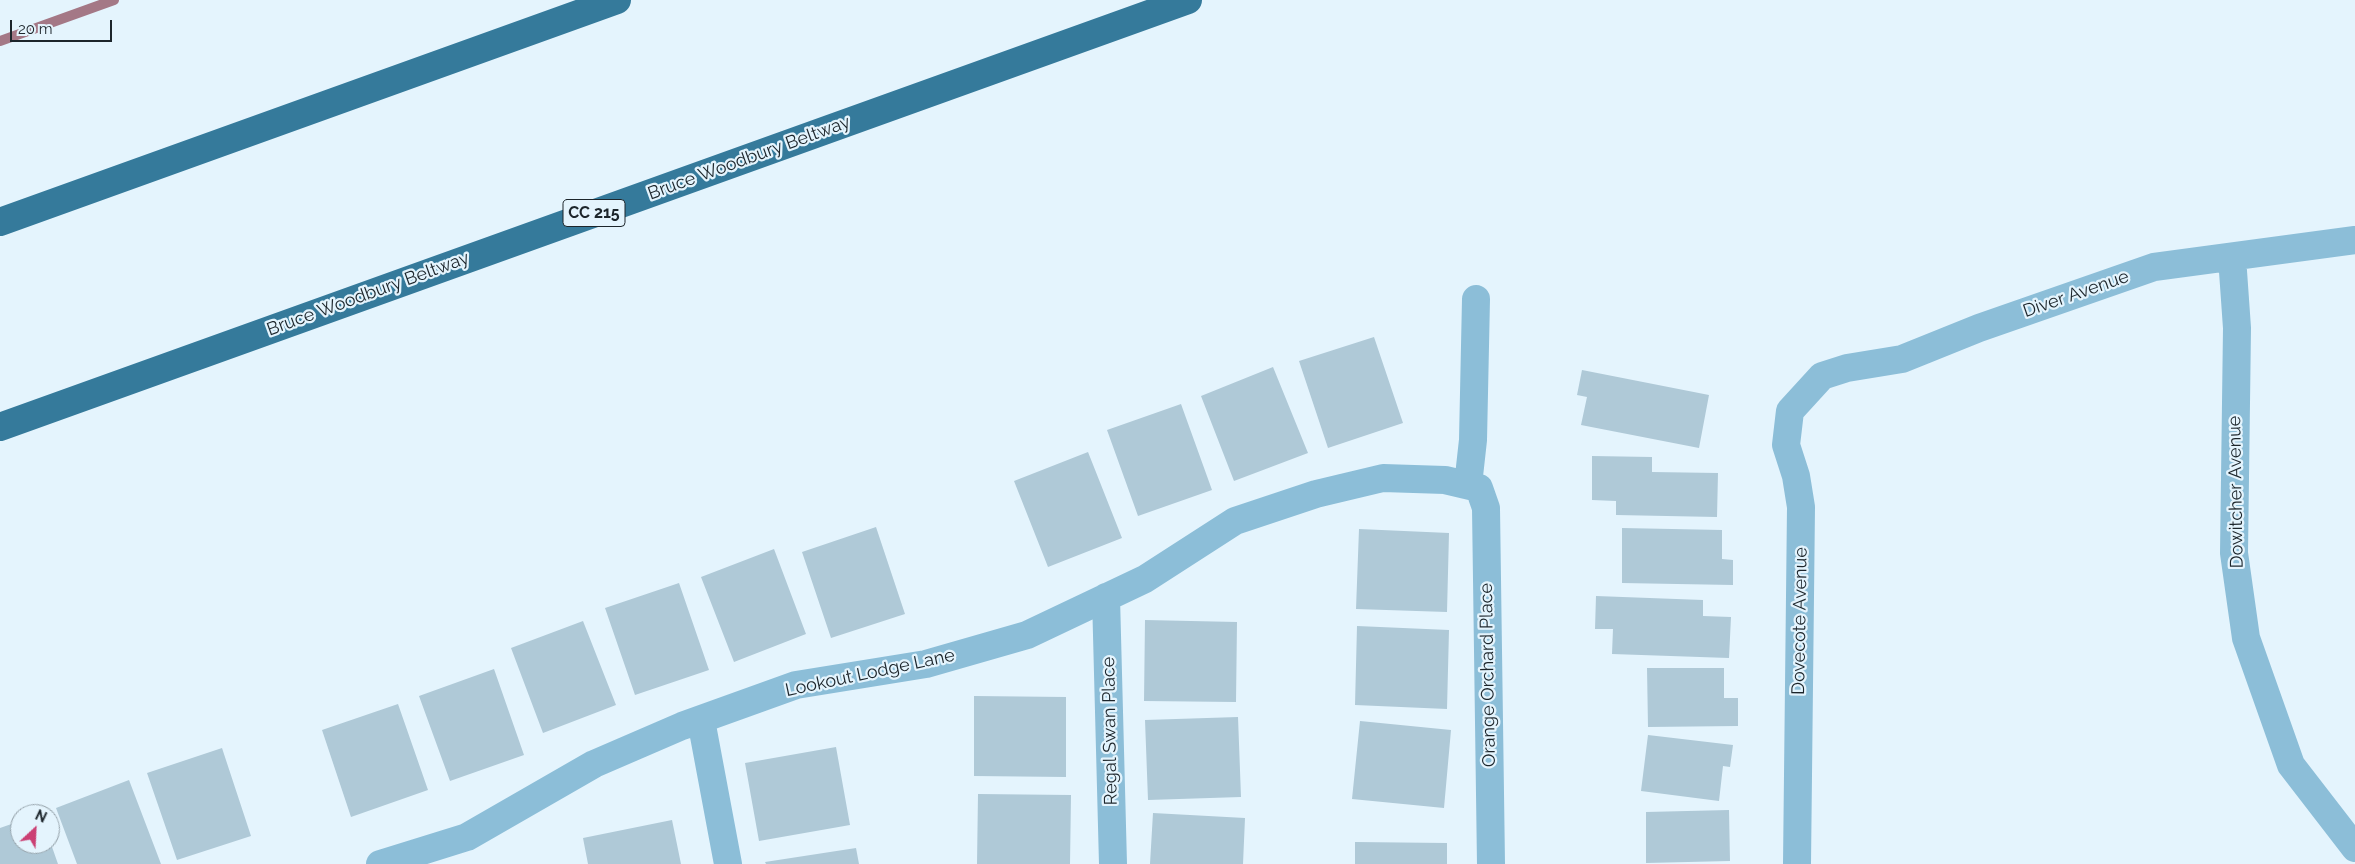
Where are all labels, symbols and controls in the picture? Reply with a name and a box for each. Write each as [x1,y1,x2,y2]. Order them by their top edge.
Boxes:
scale bar [12,10,115,42]
text: 20 m [18,20,53,38]
street label: Bruce Woodbury Beltway [645,111,853,205]
road number: CC 215 [563,200,625,227]
street label: Bruce Woodbury Beltway [264,247,472,341]
street label: Diver Avenue [2020,266,2132,322]
street label: Dowitcher Avenue [2224,415,2248,569]
street label: Dovecote Avenue [1788,547,1812,695]
street label: Orange Orchard Place [1476,583,1500,767]
street label: Lookout Lodge Lane [783,644,957,702]
street label: Regal Swan Place [1098,657,1122,805]
north arrow [10,804,60,854]
text: N [33,807,49,826]

